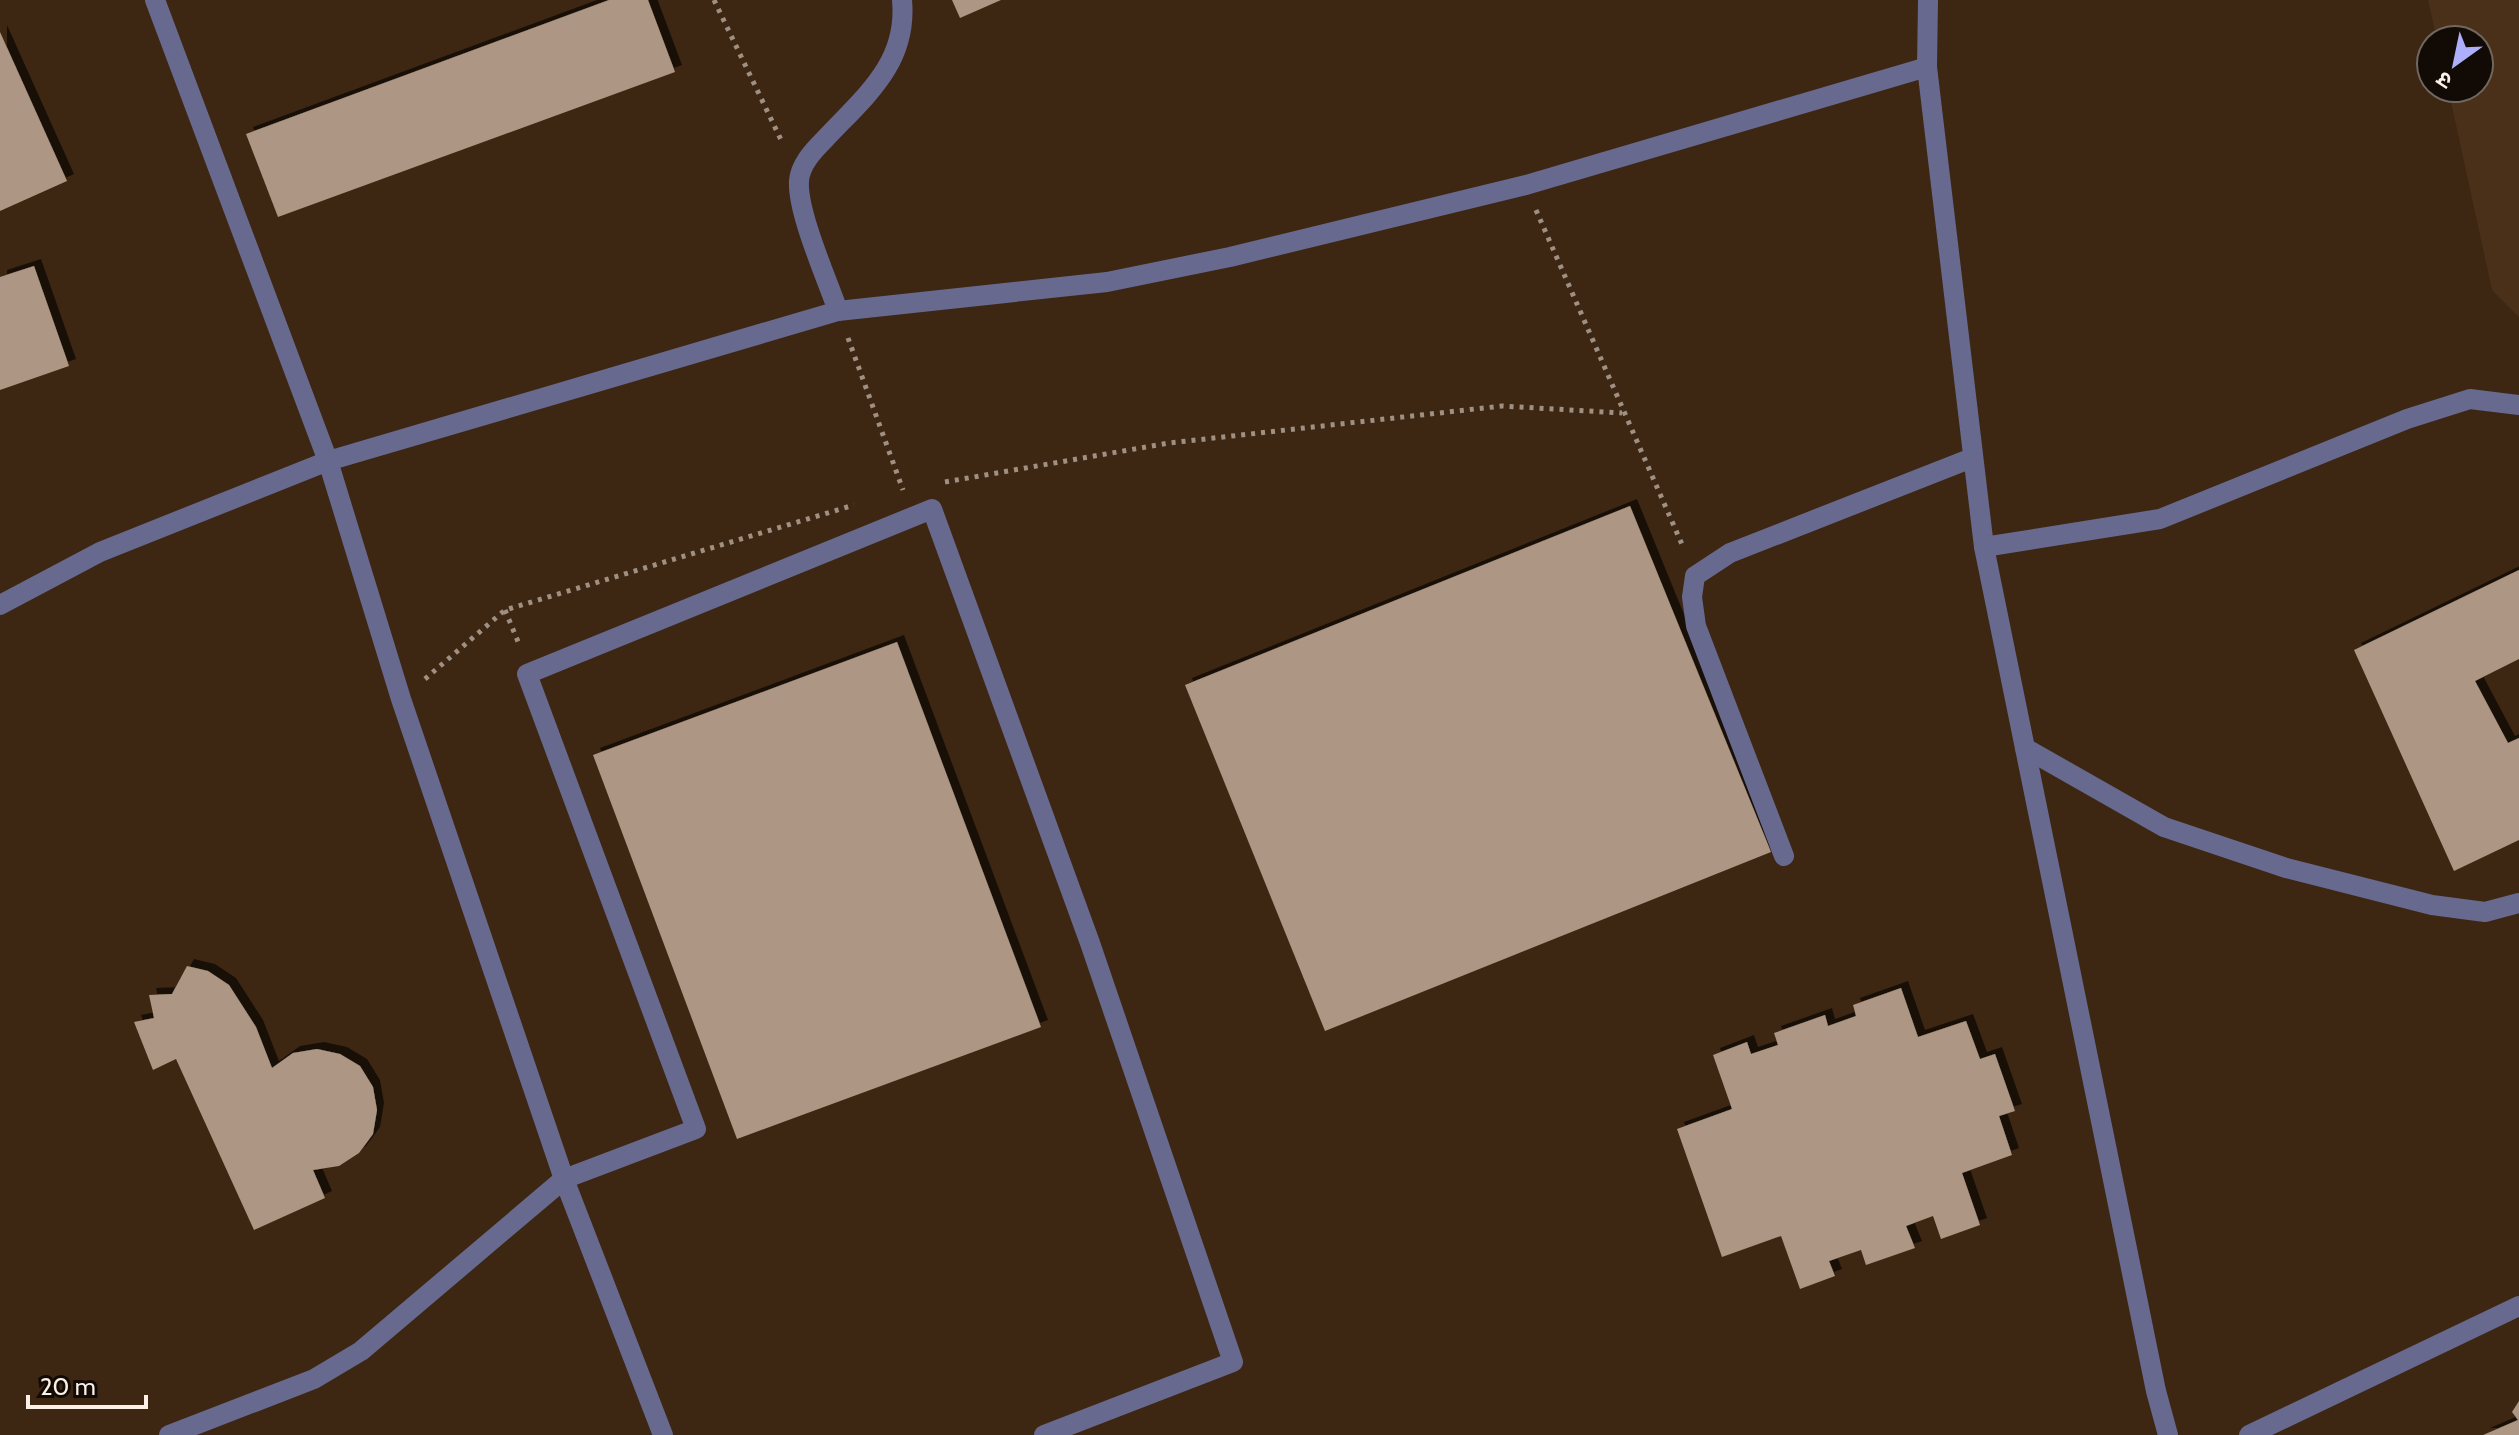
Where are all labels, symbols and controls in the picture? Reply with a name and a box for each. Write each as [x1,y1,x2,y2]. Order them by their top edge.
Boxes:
north arrow [2415,24,2495,104]
text: उ [2431,65,2457,95]
scale bar [28,1359,146,1409]
text: 20 m [40,1372,96,1401]

